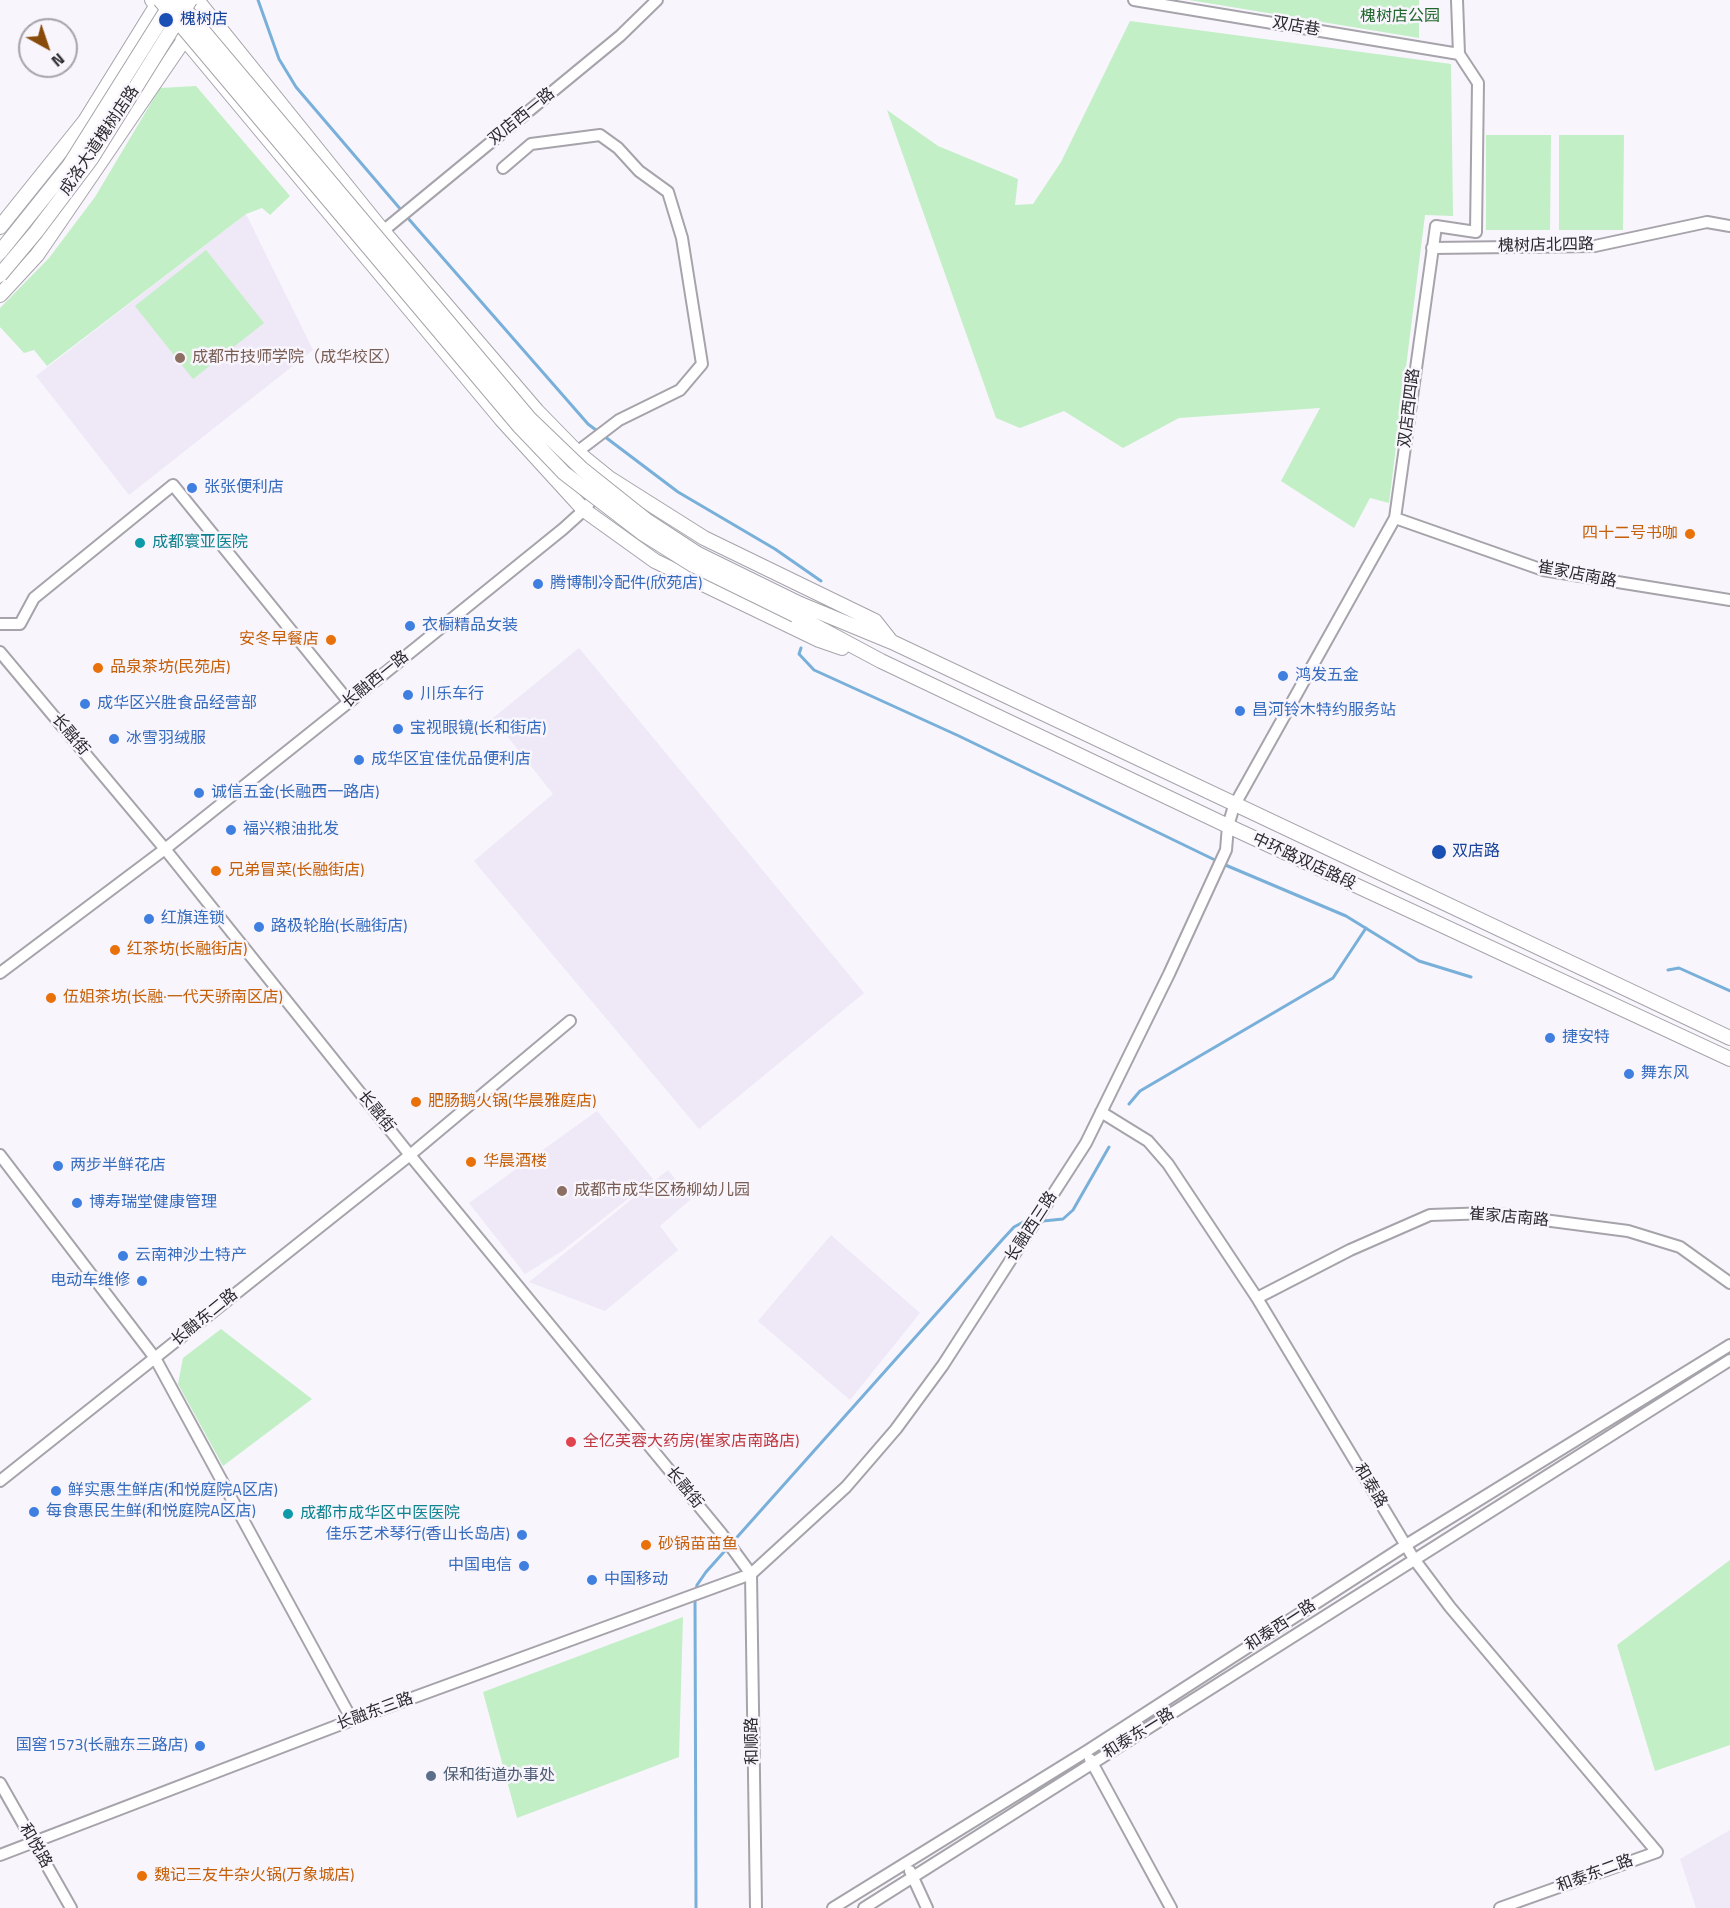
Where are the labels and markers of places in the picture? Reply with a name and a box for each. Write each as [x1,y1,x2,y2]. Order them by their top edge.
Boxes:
place label: 槐树店 [180,10,228,30]
marker: 槐树店 [157,11,175,29]
place label: 成都市技师学院（成华校区） [192,348,400,368]
marker: 成都市技师学院（成华校区） [173,351,187,365]
place label: 张张便利店 [204,478,284,498]
marker: 张张便利店 [185,481,199,495]
place label: 四十二号书咖 [1582,524,1678,544]
marker: 四十二号书咖 [1683,527,1697,541]
place label: 成都寰亚医院 [152,533,248,553]
marker: 成都寰亚医院 [133,536,147,550]
place label: 腾博制冷配件(欣苑店) [550,574,702,594]
marker: 腾博制冷配件(欣苑店) [531,577,545,591]
place label: 衣橱精品女装 [422,616,518,636]
marker: 衣橱精品女装 [403,619,417,633]
place label: 安冬早餐店 [239,630,319,650]
marker: 安冬早餐店 [324,633,338,647]
place label: 品泉茶坊(民苑店) [110,658,230,678]
marker: 品泉茶坊(民苑店) [91,661,105,675]
place label: 鸿发五金 [1295,666,1359,686]
marker: 鸿发五金 [1276,669,1290,683]
place label: 川乐车行 [420,685,484,705]
marker: 川乐车行 [401,688,415,702]
place label: 成华区兴胜食品经营部 [97,694,257,714]
marker: 成华区兴胜食品经营部 [78,697,92,711]
place label: 昌河铃木特约服务站 [1252,701,1396,721]
marker: 昌河铃木特约服务站 [1233,704,1247,718]
place label: 宝视眼镜(长和街店) [410,719,546,739]
marker: 宝视眼镜(长和街店) [391,722,405,736]
place label: 冰雪羽绒服 [126,729,206,749]
marker: 冰雪羽绒服 [107,732,121,746]
place label: 成华区宜佳优品便利店 [371,750,531,770]
marker: 成华区宜佳优品便利店 [352,753,366,767]
place label: 诚信五金(长融西一路店) [211,783,379,803]
marker: 诚信五金(长融西一路店) [192,786,206,800]
place label: 福兴粮油批发 [243,820,339,840]
marker: 福兴粮油批发 [224,823,238,837]
place label: 双店路 [1452,842,1500,862]
marker: 双店路 [1430,843,1448,861]
place label: 兄弟冒菜(长融街店) [228,861,364,881]
marker: 兄弟冒菜(长融街店) [209,864,223,878]
place label: 红旗连锁 [161,909,225,929]
marker: 红旗连锁 [142,912,156,926]
place label: 路极轮胎(长融街店) [271,917,407,937]
marker: 路极轮胎(长融街店) [252,920,266,934]
place label: 红茶坊(长融街店) [127,940,247,960]
marker: 红茶坊(长融街店) [108,943,122,957]
place label: 伍姐茶坊(长融·一代天骄南区店) [63,988,283,1008]
marker: 伍姐茶坊(长融·一代天骄南区店) [44,991,58,1005]
place label: 捷安特 [1562,1028,1610,1048]
marker: 捷安特 [1543,1031,1557,1045]
place label: 舞东风 [1641,1064,1689,1084]
marker: 舞东风 [1622,1067,1636,1081]
place label: 肥肠鹅火锅(华晨雅庭店) [428,1092,596,1112]
marker: 肥肠鹅火锅(华晨雅庭店) [409,1095,423,1109]
place label: 华晨酒楼 [483,1152,547,1172]
marker: 华晨酒楼 [464,1155,478,1169]
place label: 两步半鲜花店 [70,1156,166,1176]
marker: 两步半鲜花店 [51,1159,65,1173]
place label: 成都市成华区杨柳幼儿园 [574,1181,750,1201]
marker: 成都市成华区杨柳幼儿园 [555,1184,569,1198]
place label: 博寿瑞堂健康管理 [89,1193,217,1213]
marker: 博寿瑞堂健康管理 [70,1196,84,1210]
place label: 云南神沙土特产 [135,1246,247,1266]
marker: 云南神沙土特产 [116,1249,130,1263]
place label: 电动车维修 [50,1271,130,1291]
marker: 电动车维修 [135,1274,149,1288]
place label: 全亿芙蓉大药房(崔家店南路店) [583,1432,799,1452]
marker: 全亿芙蓉大药房(崔家店南路店) [564,1435,578,1449]
place label: 鲜实惠生鲜店(和悦庭院A区店) [68,1481,278,1501]
marker: 鲜实惠生鲜店(和悦庭院A区店) [49,1484,63,1498]
place label: 每食惠民生鲜(和悦庭院A区店) [46,1502,256,1522]
place label: 成都市成华区中医医院 [300,1504,460,1524]
marker: 每食惠民生鲜(和悦庭院A区店) [27,1505,41,1519]
marker: 成都市成华区中医医院 [281,1507,295,1521]
place label: 佳乐艺术琴行(香山长岛店) [326,1525,510,1545]
marker: 佳乐艺术琴行(香山长岛店) [515,1528,529,1542]
place label: 砂锅苗苗鱼 [658,1535,738,1555]
marker: 砂锅苗苗鱼 [639,1538,653,1552]
place label: 中国电信 [448,1556,512,1576]
marker: 中国电信 [517,1559,531,1573]
place label: 中国移动 [604,1570,668,1590]
marker: 中国移动 [585,1573,599,1587]
place label: 国窖1573(长融东三路店) [16,1736,188,1756]
marker: 国窖1573(长融东三路店) [193,1739,207,1753]
place label: 保和街道办事处 [443,1766,555,1786]
marker: 保和街道办事处 [424,1769,438,1783]
place label: 魏记三友牛杂火锅(万象城店) [154,1866,354,1886]
marker: 魏记三友牛杂火锅(万象城店) [135,1869,149,1883]

